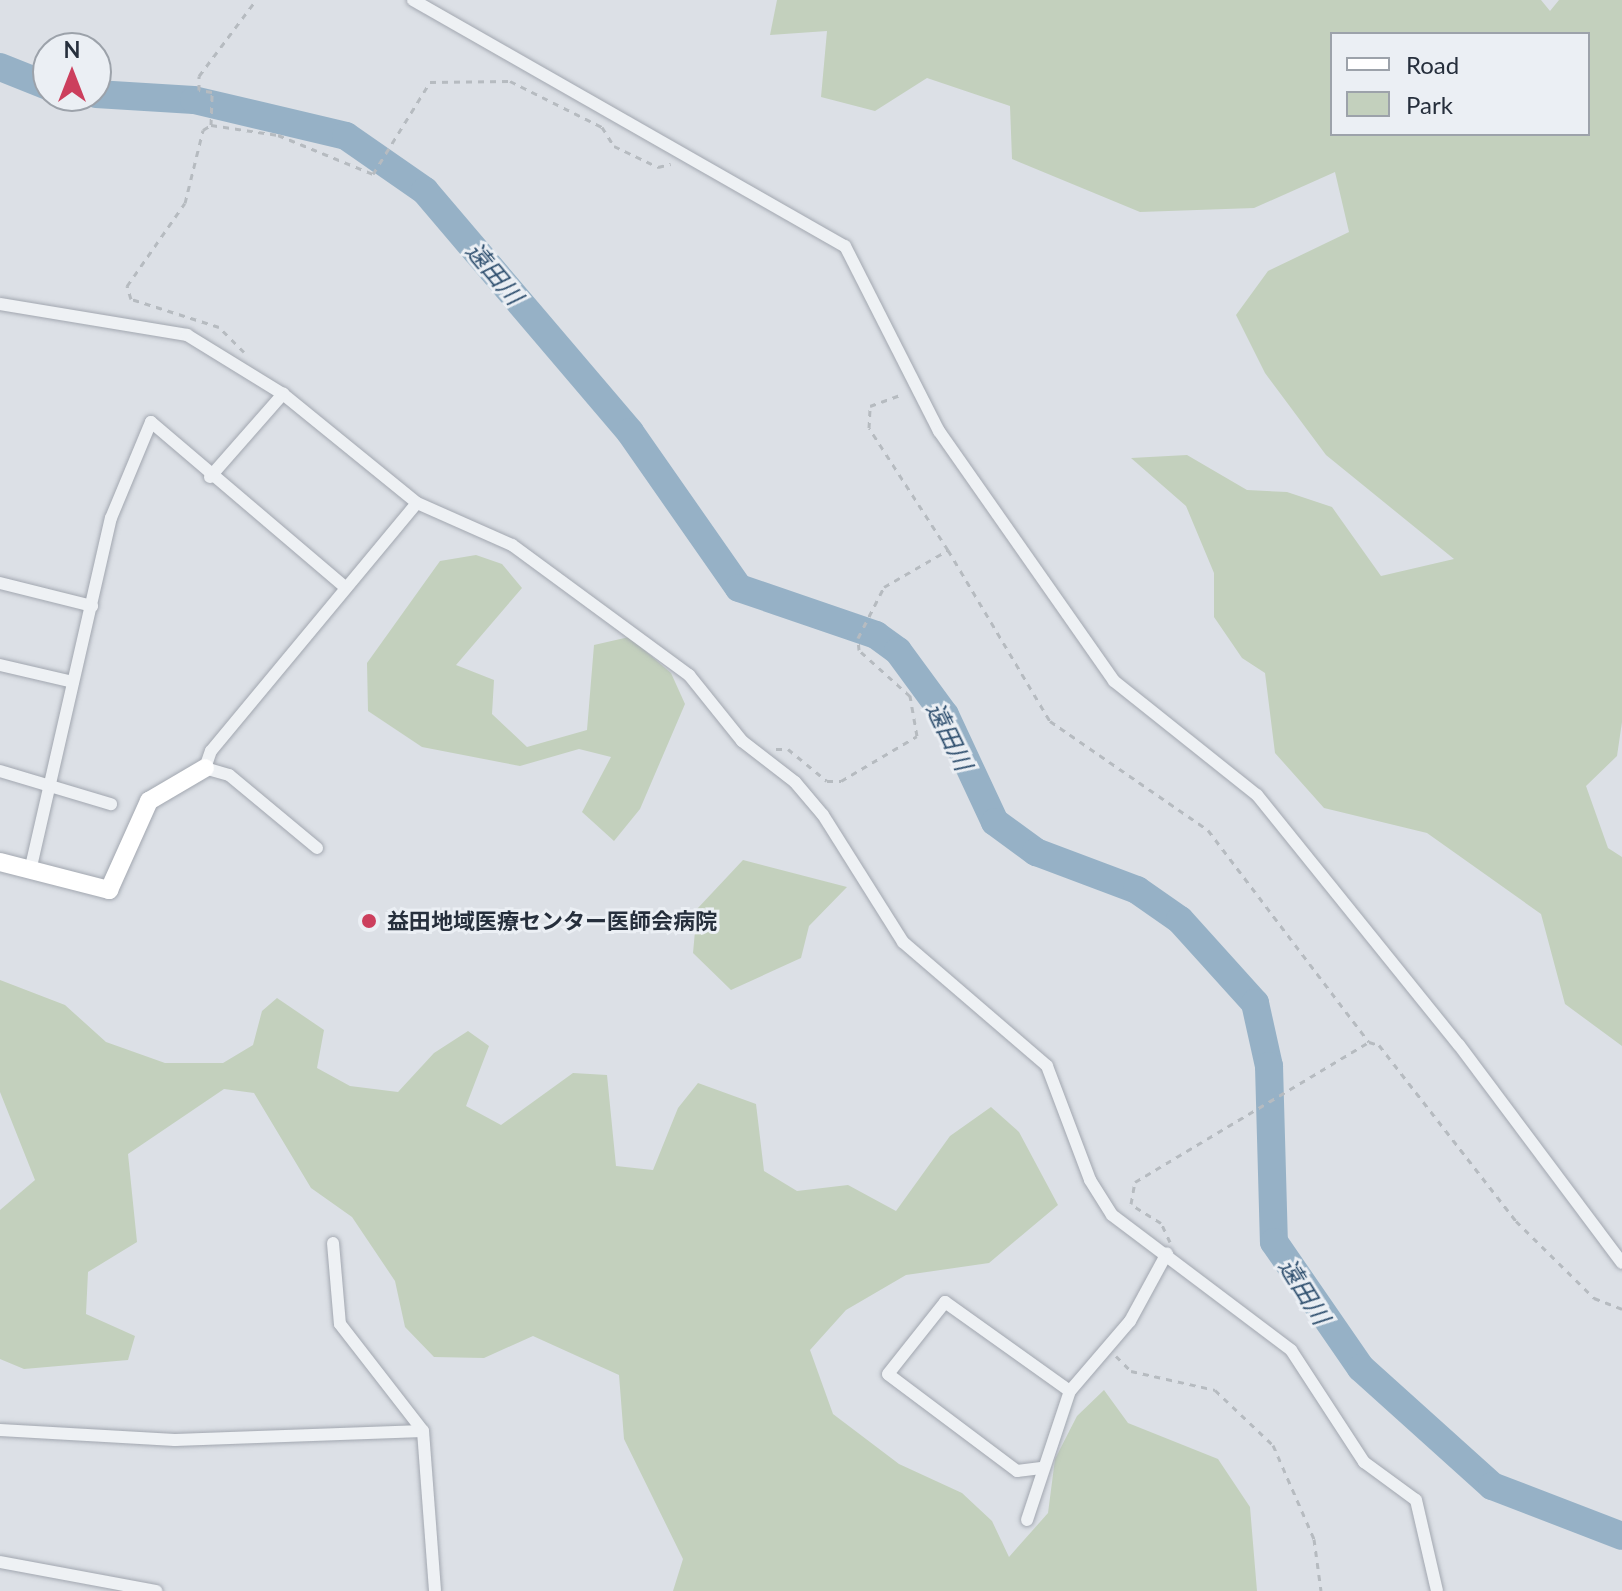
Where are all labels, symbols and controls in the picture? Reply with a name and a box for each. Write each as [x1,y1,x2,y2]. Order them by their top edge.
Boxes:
north arrow [32,32,112,112]
legend [1330,32,1590,136]
text: N [64,36,80,63]
text: Road [1406,50,1459,79]
text: Park [1406,90,1453,119]
water label: 遠田川 [461,236,529,310]
water label: 遠田川 [921,697,979,775]
place label: 益田地域医療センター医師会病院 [387,908,717,934]
marker: 益田地域医療センター医師会病院 [358,910,380,932]
water label: 遠田川 [1274,1253,1336,1329]

